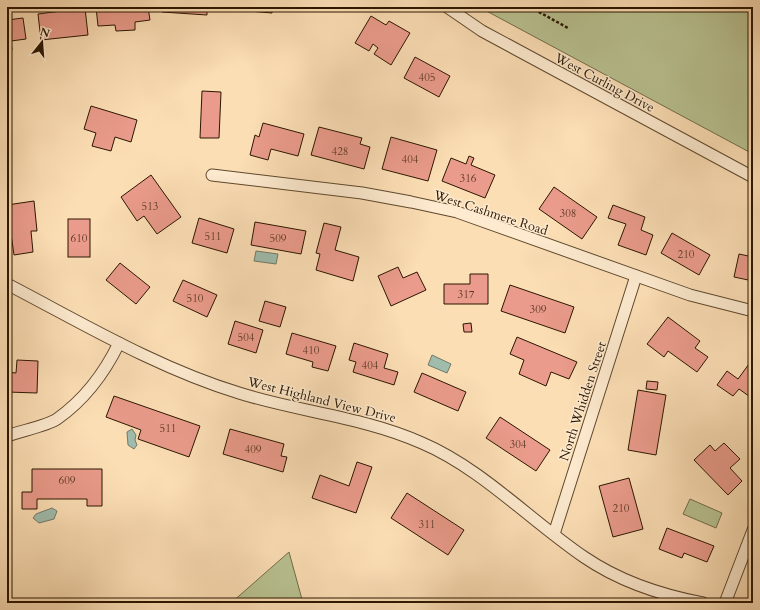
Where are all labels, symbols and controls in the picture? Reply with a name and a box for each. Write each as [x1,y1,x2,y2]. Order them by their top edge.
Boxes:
north arrow [22,22,62,62]
text: N [38,24,52,42]
street label: West Curling Drive [551,49,658,117]
house number: 405 [419,70,435,85]
house number: 428 [332,144,348,159]
house number: 404 [402,152,419,167]
house number: 316 [460,171,477,186]
street label: West Cashmere Road [430,186,550,240]
house number: 513 [142,199,159,214]
house number: 308 [560,206,576,221]
house number: 511 [205,229,221,244]
house number: 610 [71,231,88,246]
house number: 509 [270,231,287,246]
house number: 210 [678,247,695,262]
house number: 317 [458,287,475,302]
house number: 510 [187,291,204,306]
house number: 309 [530,302,547,317]
house number: 504 [238,330,255,345]
street label: North Whidden Street [555,339,611,463]
house number: 410 [303,343,320,358]
house number: 404 [362,358,379,373]
street label: West Highland View Drive [245,373,398,427]
house number: 511 [160,421,176,436]
house number: 304 [510,437,527,452]
house number: 409 [245,442,262,457]
house number: 609 [59,473,76,488]
house number: 210 [613,501,630,516]
house number: 311 [419,517,435,532]

